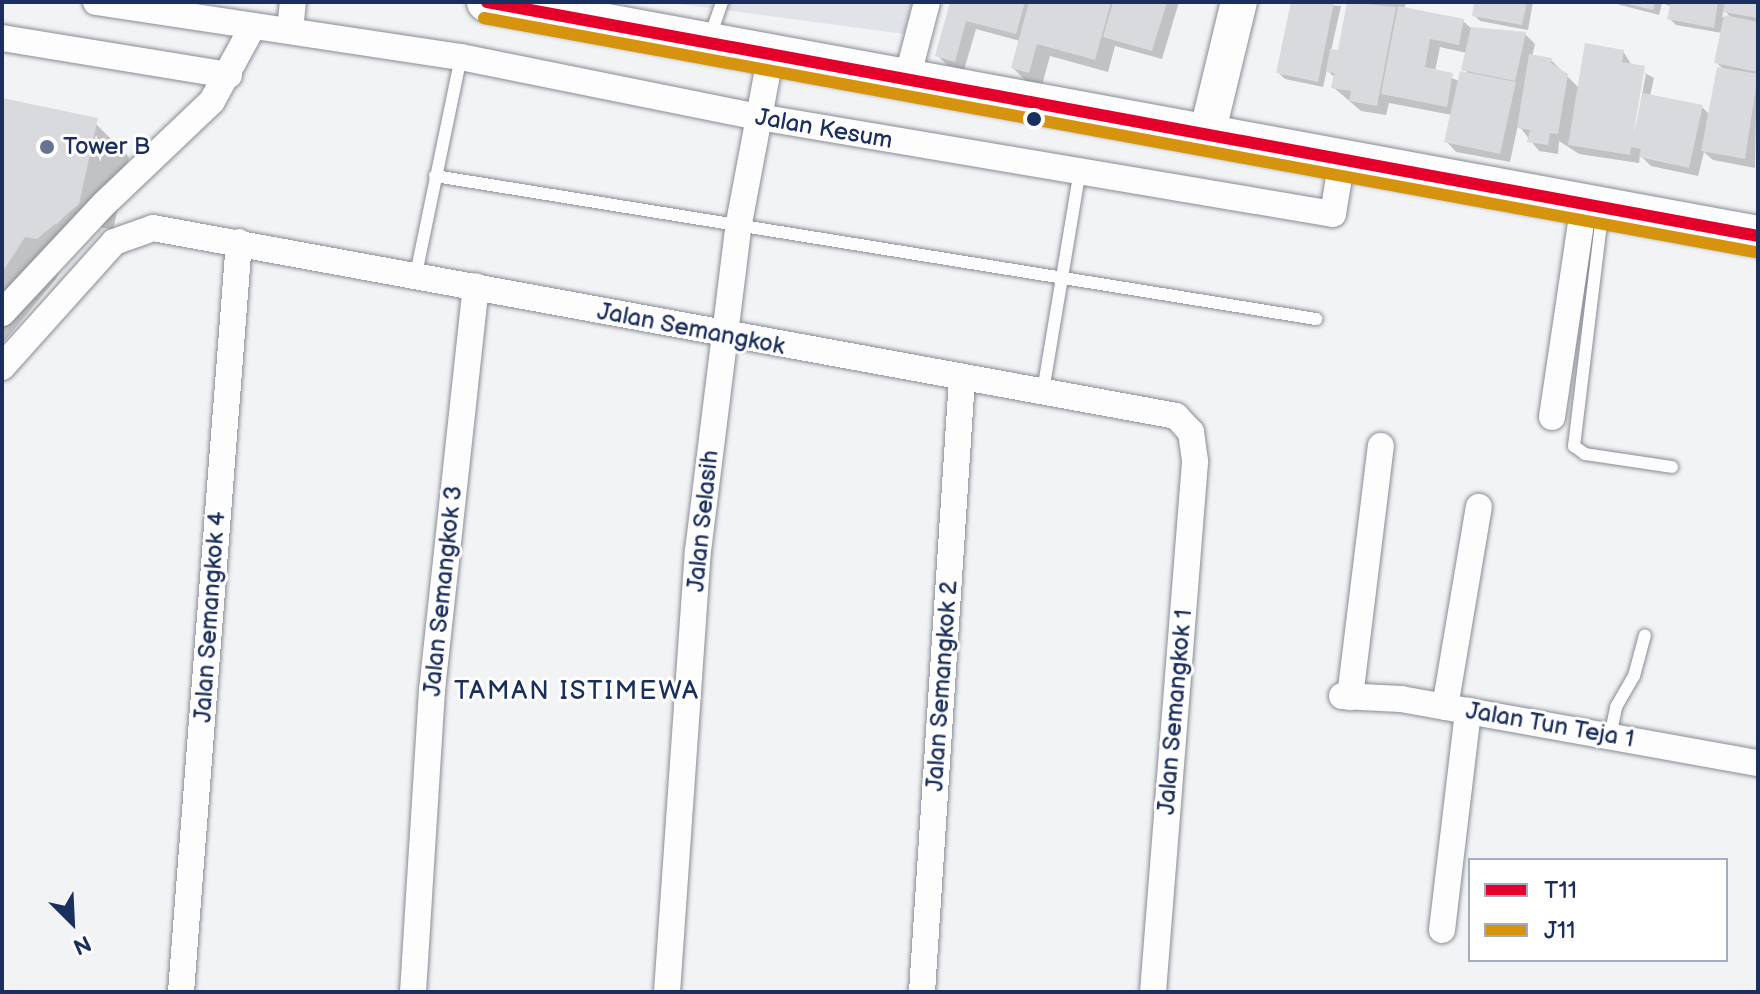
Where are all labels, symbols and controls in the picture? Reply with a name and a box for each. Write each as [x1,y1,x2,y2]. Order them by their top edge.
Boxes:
street label: Jalan Kesum [753,103,895,155]
unlabelled marker [1026,111,1042,127]
place label: Tower B [63,133,150,161]
marker: Tower B [38,138,56,156]
street label: Jalan Semangkok [595,297,787,361]
street label: Jalan Selasih [681,449,725,593]
street label: Jalan Semangkok 3 [418,484,468,698]
street label: Jalan Semangkok 4 [188,510,232,724]
street label: Jalan Semangkok 2 [920,580,964,792]
street label: Jalan Semangkok 1 [1152,608,1198,816]
district label: TAMAN ISTIMEWA [454,676,700,708]
street label: Jalan Tun Teja 1 [1463,696,1637,754]
legend [1468,858,1728,962]
text: T11 [1544,876,1577,905]
north arrow [32,882,112,962]
text: J11 [1544,916,1576,945]
text: N [69,929,95,960]

